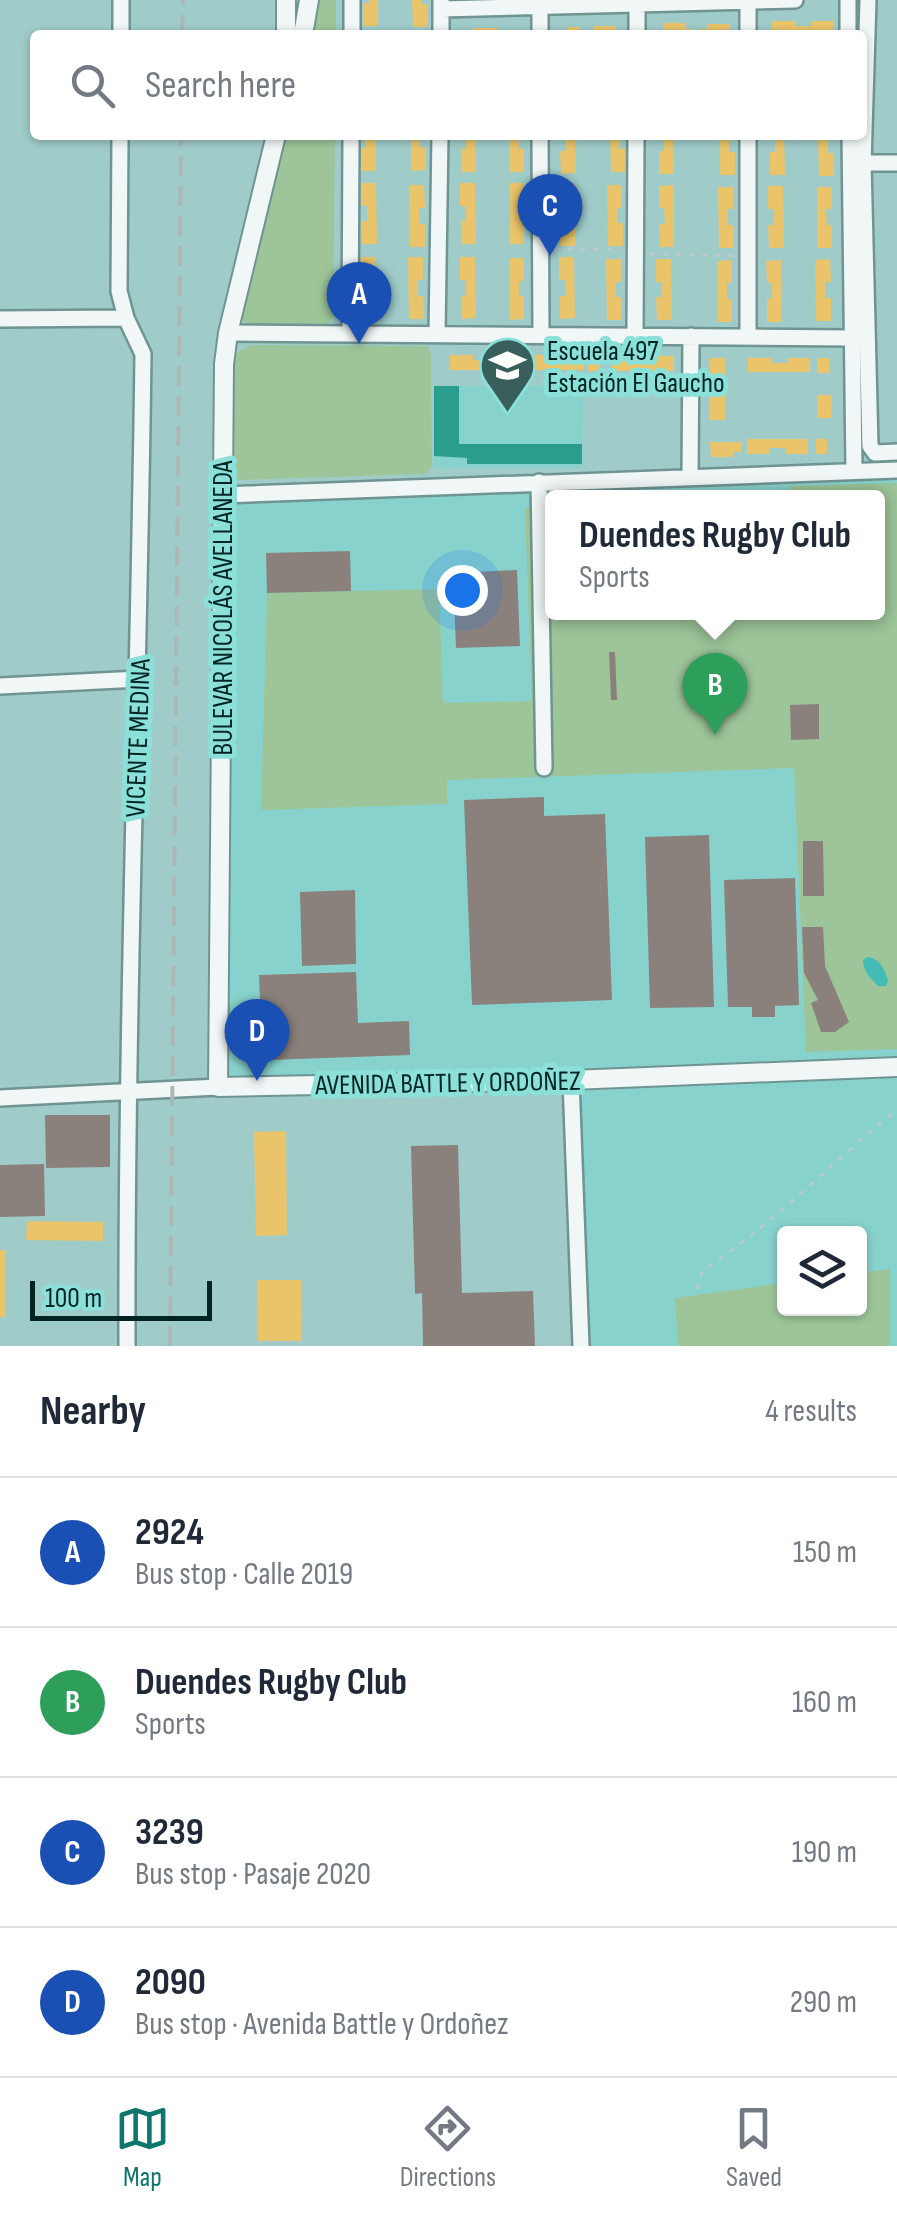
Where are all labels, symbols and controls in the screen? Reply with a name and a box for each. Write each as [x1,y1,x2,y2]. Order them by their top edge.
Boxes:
search box [30,30,867,140]
icon: search [65,58,120,113]
text: Search here [145,63,296,108]
pin: C [518,174,582,256]
pin: A [326,262,392,344]
place label: Escuela 497 Estación El Gaucho [547,335,725,400]
school or university icon: Escuela 497 Estación El Gaucho [478,336,538,415]
street label: BULEVAR NICOLÁS AVELLANEDA [207,459,240,756]
popup [545,490,885,620]
text: Duendes Rugby Club [579,513,851,558]
text: Sports [579,558,650,597]
your location [437,565,488,616]
pin: B [682,652,748,735]
street label: VICENTE MEDINA [119,657,158,818]
pin: D [224,998,290,1081]
street label: AVENIDA BATTLE Y ORDOÑEZ [314,1065,581,1102]
map controls [777,1226,867,1316]
button: layers [777,1226,867,1316]
scale bar [30,1276,212,1320]
text: 100 m [45,1282,102,1315]
text: Nearby [40,1386,146,1437]
text: 4 results [765,1392,857,1431]
text: 2924 [135,1510,204,1555]
text: A [65,1533,80,1572]
text: 150 m [793,1533,857,1572]
text: Bus stop · Calle 2019 [135,1555,353,1594]
text: Duendes Rugby Club [135,1660,407,1705]
text: B [65,1683,80,1722]
text: 160 m [792,1683,857,1722]
text: Sports [135,1705,206,1744]
text: 3239 [135,1810,204,1855]
text: C [64,1833,81,1872]
text: 190 m [792,1833,857,1872]
text: Bus stop · Pasaje 2020 [135,1855,371,1894]
text: 2090 [135,1960,206,2005]
text: D [64,1983,81,2022]
text: 290 m [790,1983,857,2022]
text: Bus stop · Avenida Battle y Ordoñez [135,2005,509,2044]
tab: Map [115,2101,170,2194]
tab: Directions [400,2101,496,2194]
tab: Saved [726,2101,782,2194]

